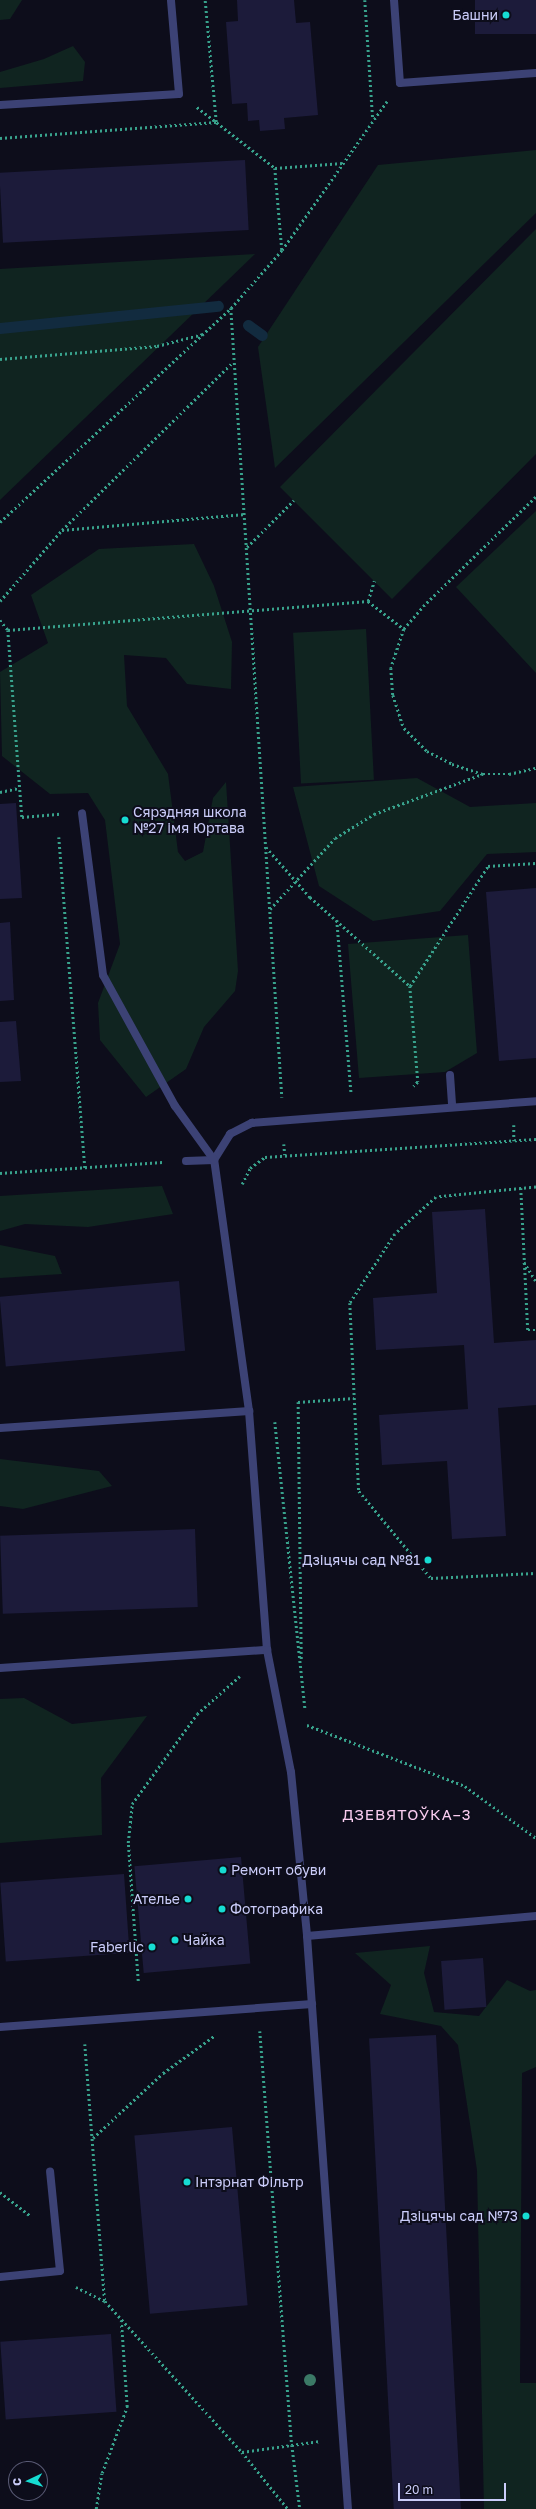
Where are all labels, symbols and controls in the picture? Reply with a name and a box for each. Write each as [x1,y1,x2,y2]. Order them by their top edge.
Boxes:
place label: Башни [452,7,498,23]
marker: Башни [501,10,511,20]
place label: Сярэдняя школа №27 імя Юртава [133,804,247,836]
marker: Сярэдняя школа №27 імя Юртава [120,815,130,825]
place label: Дзіцячы сад №81 [302,1552,420,1568]
marker: Дзіцячы сад №81 [423,1555,433,1565]
district label: ДЗЕВЯТОЎКА–3 [342,1806,472,1824]
place label: Ремонт обуви [231,1862,326,1878]
marker: Ремонт обуви [218,1865,228,1875]
place label: Ателье [133,1891,180,1907]
marker: Ателье [183,1894,193,1904]
place label: Фотографика [230,1901,323,1917]
marker: Фотографика [217,1904,227,1914]
place label: Чайка [183,1932,225,1948]
marker: Чайка [170,1935,180,1945]
place label: Faberlic [90,1939,144,1955]
marker: Faberlic [147,1942,157,1952]
place label: Інтэрнат Фільтр [195,2174,304,2190]
marker: Інтэрнат Фільтр [182,2177,192,2187]
place label: Дзіцячы сад №73 [400,2208,518,2224]
marker: Дзіцячы сад №73 [521,2211,531,2221]
north arrow [8,2461,48,2501]
scale bar [400,2475,508,2501]
text: С [10,2477,23,2486]
text: 20 m [405,2482,433,2497]

